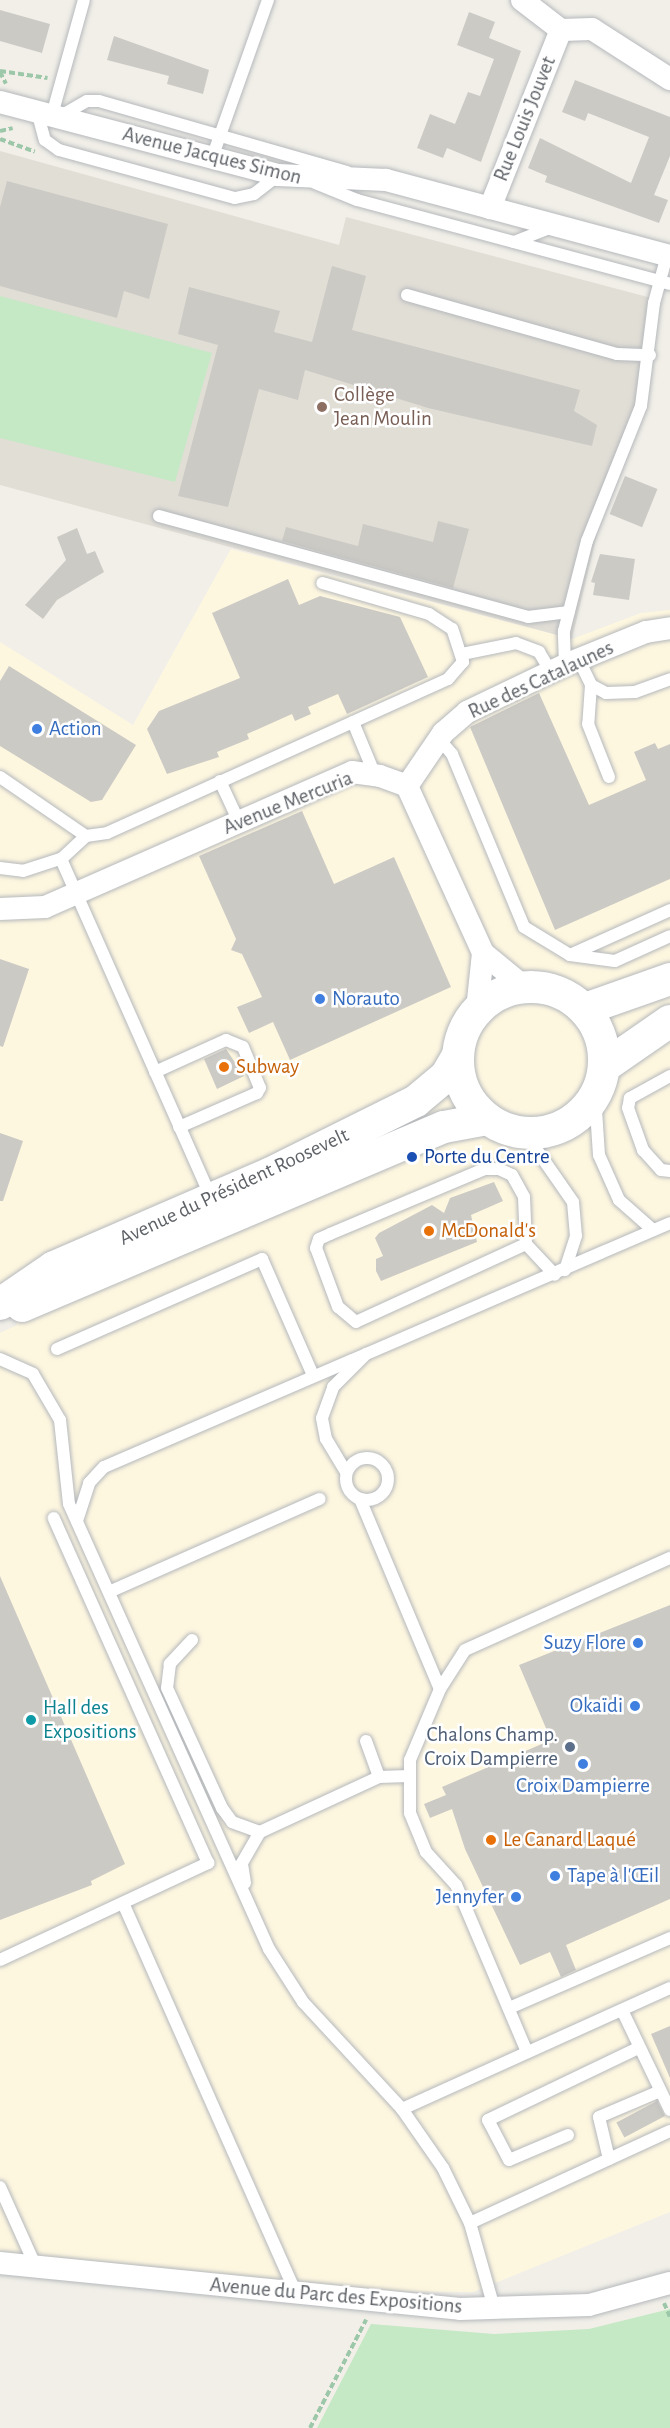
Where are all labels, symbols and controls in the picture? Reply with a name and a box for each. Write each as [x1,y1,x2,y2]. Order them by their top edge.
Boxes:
street label: Rue Louis Jouvet [488,53,562,185]
street label: Avenue Jacques Simon [120,122,304,190]
place label: Collège Jean Moulin [334,382,432,432]
marker: Collège Jean Moulin [315,400,329,414]
street label: Rue des Catalaunes [464,635,618,725]
place label: Action [49,716,102,742]
marker: Action [30,722,44,736]
street label: Avenue Mercuria [220,766,356,840]
place label: Norauto [332,986,400,1012]
marker: Norauto [313,992,327,1006]
place label: Subway [236,1054,299,1080]
marker: Subway [217,1060,231,1074]
street label: Avenue du Président Roosevelt [115,1123,353,1251]
place label: Porte du Centre [424,1144,550,1170]
marker: Porte du Centre [405,1150,419,1164]
place label: McDonald's [441,1218,536,1244]
marker: McDonald's [422,1224,436,1238]
place label: Suzy Flore [543,1630,626,1656]
marker: Suzy Flore [631,1636,645,1650]
place label: Okaïdi [570,1693,623,1719]
place label: Hall des Expositions [43,1695,137,1745]
marker: Okaïdi [628,1699,642,1713]
marker: Hall des Expositions [24,1713,38,1727]
place label: Chalons Champ. Croix Dampierre [424,1722,558,1772]
marker: Chalons Champ. Croix Dampierre [563,1740,577,1754]
marker: Croix Dampierre [576,1757,590,1771]
place label: Croix Dampierre [516,1773,650,1799]
place label: Le Canard Laqué [503,1827,636,1853]
marker: Le Canard Laqué [484,1833,498,1847]
place label: Tape à l'Œil [567,1863,659,1889]
marker: Tape à l'Œil [548,1869,562,1883]
place label: Jennyfer [436,1884,504,1910]
marker: Jennyfer [509,1890,523,1904]
street label: Avenue du Parc des Expositions [209,2272,463,2320]

